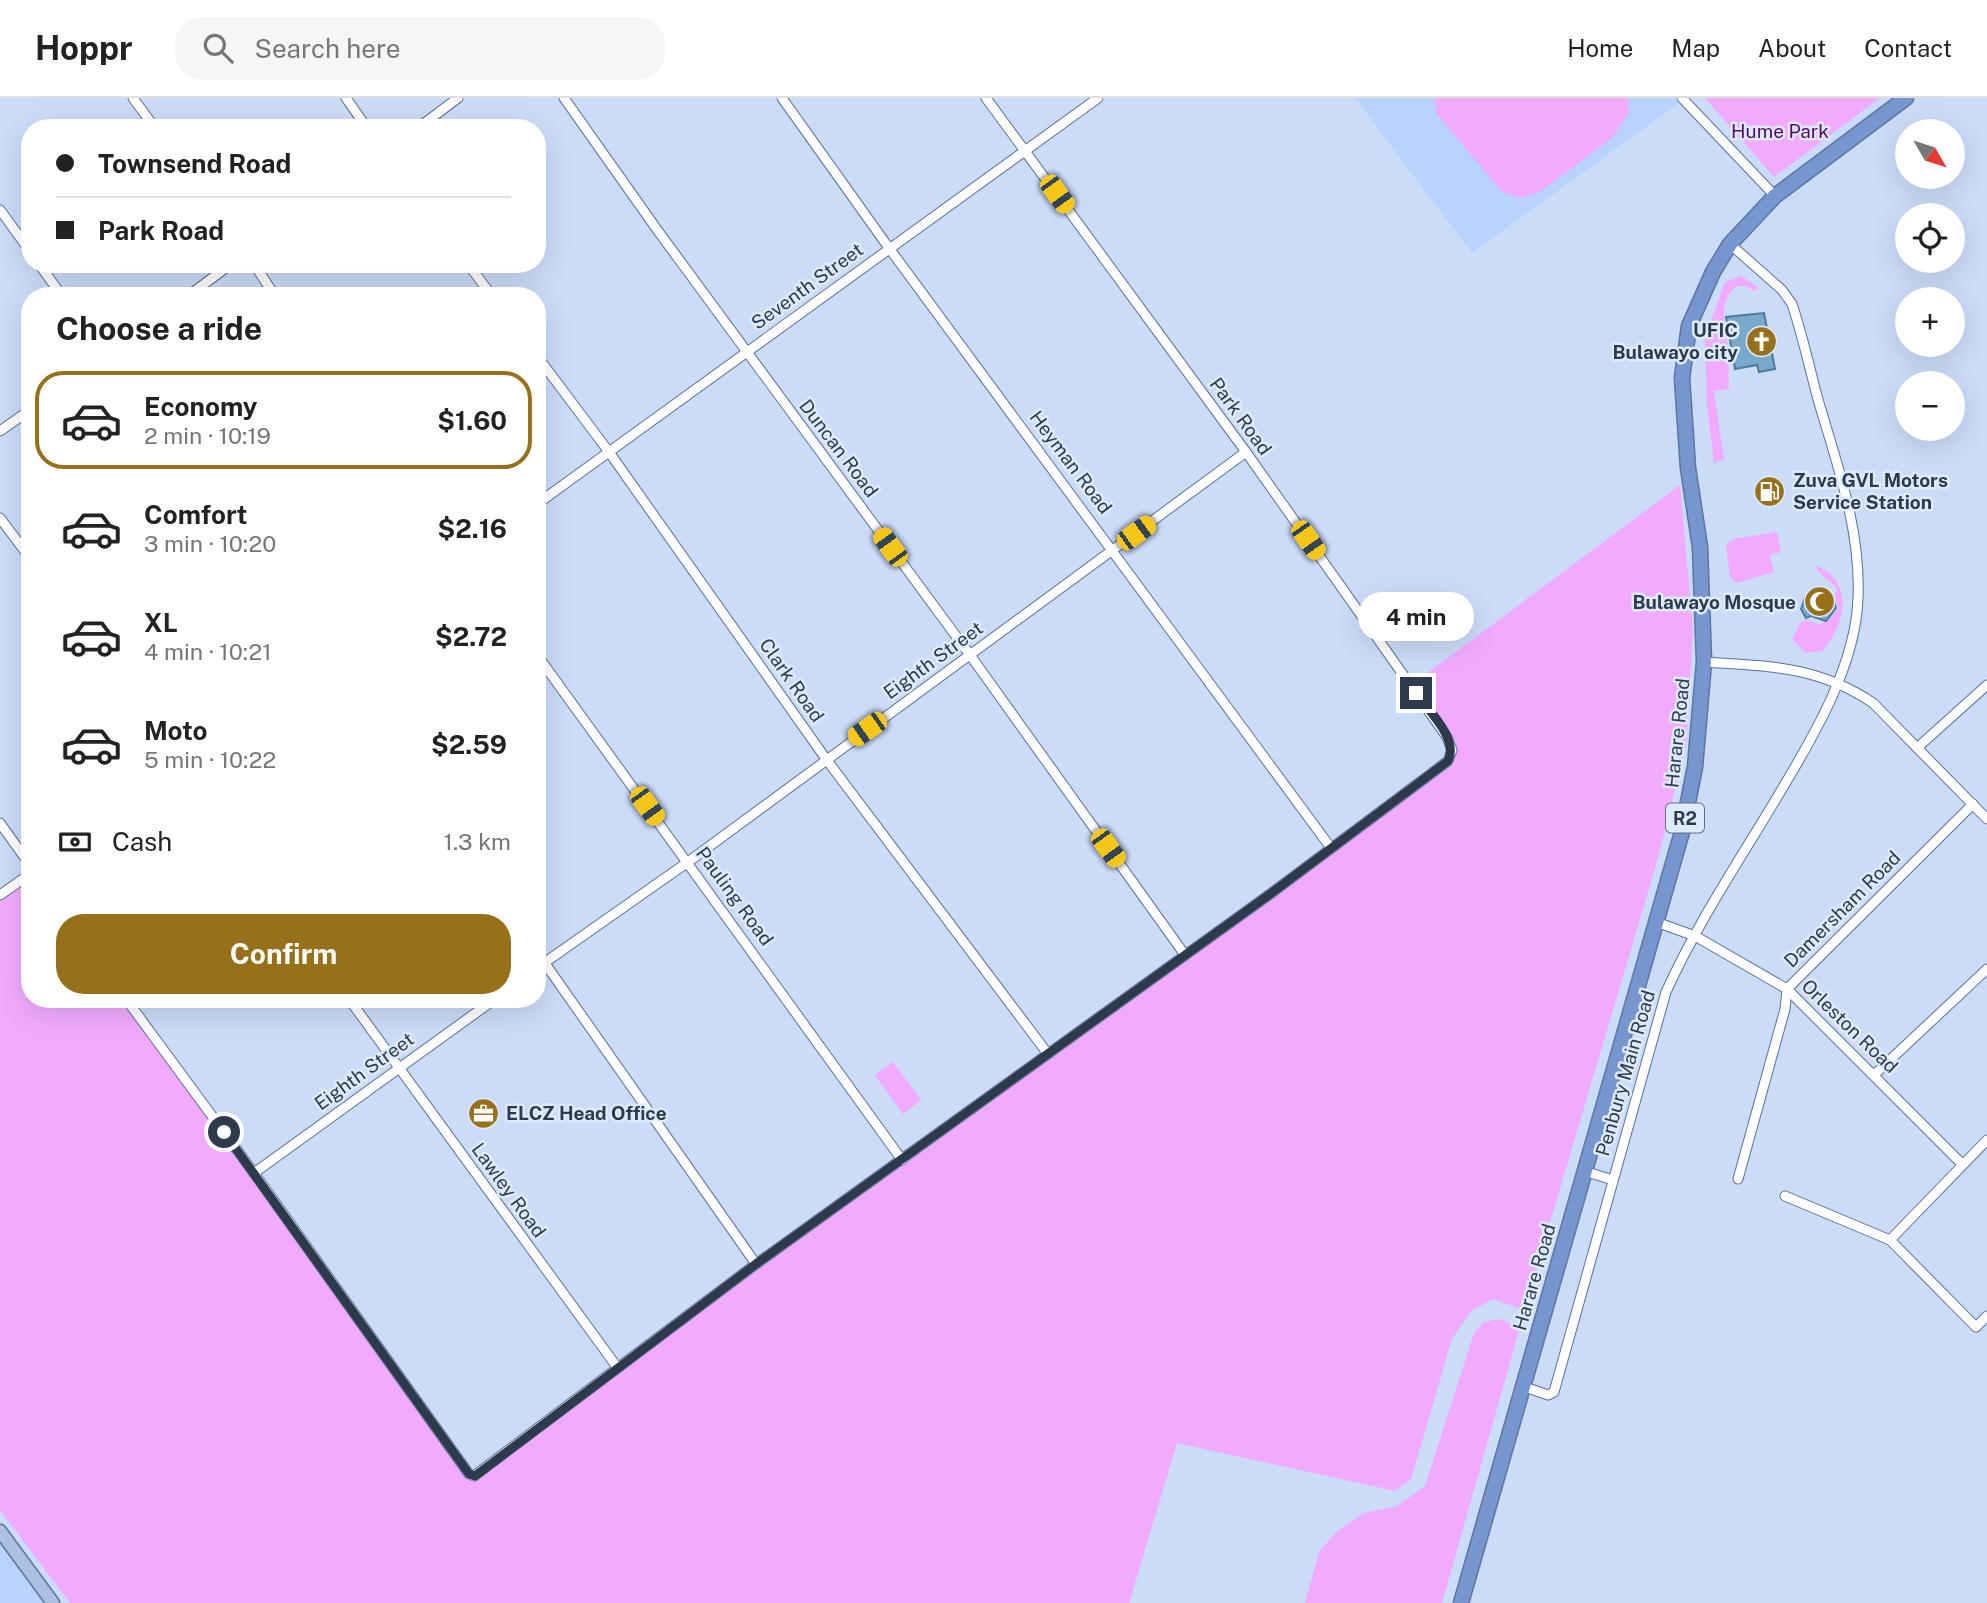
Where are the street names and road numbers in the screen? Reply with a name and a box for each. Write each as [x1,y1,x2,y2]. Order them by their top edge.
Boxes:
street label: Seventh Street [747,238,867,334]
street label: Park Road [1206,373,1276,459]
street label: Duncan Road [795,395,883,501]
street label: Heyman Road [1025,406,1117,518]
street label: Eighth Street [879,617,987,703]
street label: Clark Road [755,634,829,726]
street label: Harare Road [1660,677,1694,789]
road number: R2 [1666,804,1704,832]
street label: Pauling Road [692,842,778,950]
street label: Damersham Road [1779,846,1905,972]
street label: Orleston Road [1797,975,1903,1077]
street label: Penbury Main Road [1591,988,1659,1158]
street label: Eighth Street [310,1028,418,1114]
street label: Lawley Road [467,1139,551,1241]
street label: Harare Road [1508,1221,1560,1333]

